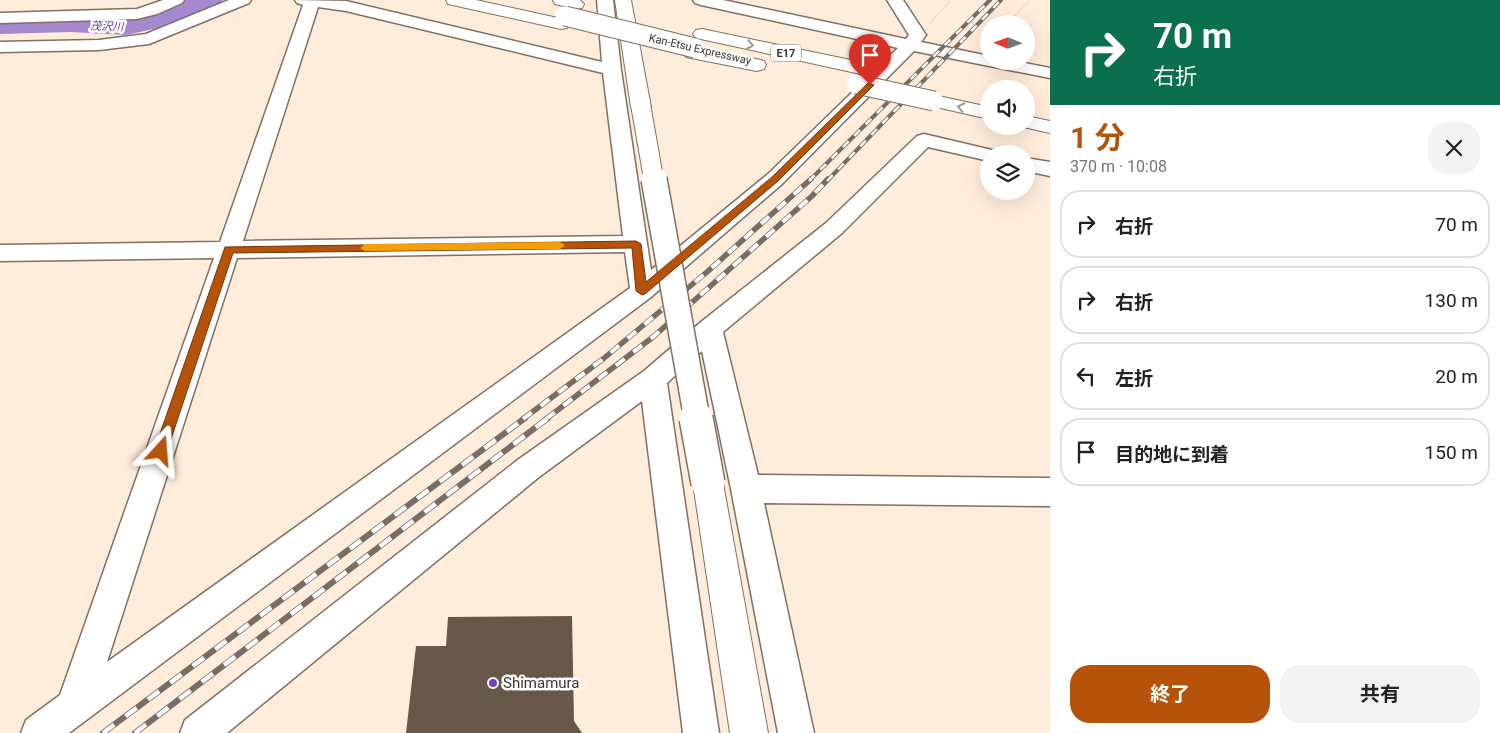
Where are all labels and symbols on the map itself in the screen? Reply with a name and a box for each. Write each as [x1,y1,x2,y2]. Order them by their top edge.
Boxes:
north arrow [980,15,1035,70]
water label: 茂沢川 [90,19,125,34]
street label: Kan-Etsu Expressway [648,31,753,68]
pin [849,34,891,85]
one-way arrow [745,39,754,50]
road number: E17 [771,44,801,62]
one-way arrow [957,102,966,113]
position arrow [134,424,186,476]
place label: Shimamura [503,674,580,692]
marker: Shimamura [487,677,499,689]

